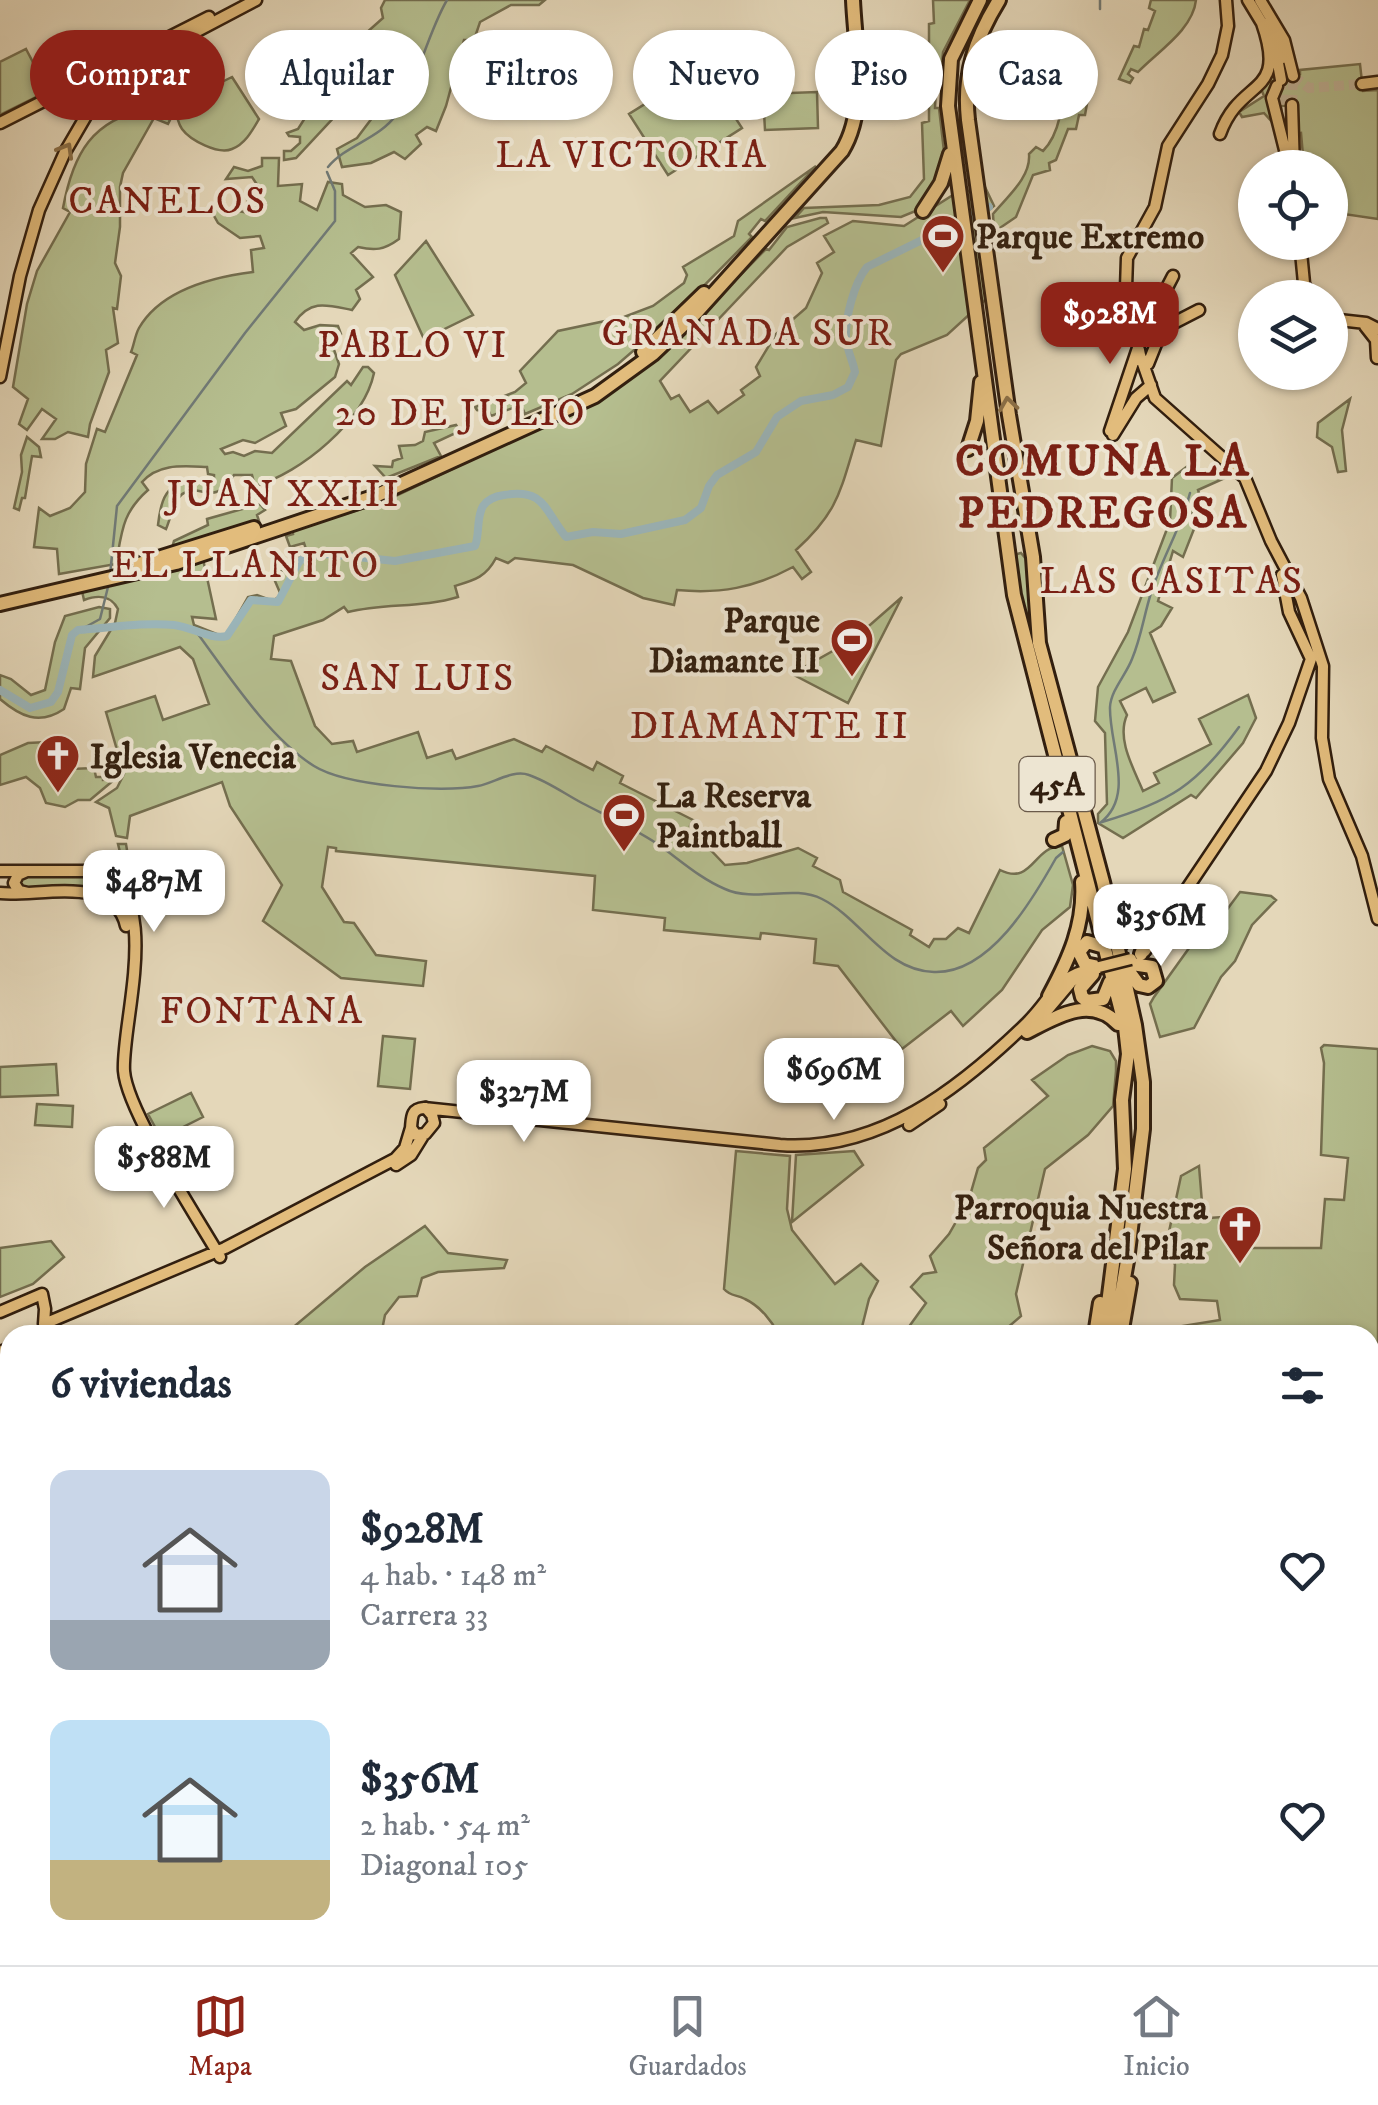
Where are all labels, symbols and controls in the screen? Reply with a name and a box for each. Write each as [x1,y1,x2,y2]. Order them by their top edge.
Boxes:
chip: Comprar [30,30,225,120]
chip: Alquilar [245,30,429,120]
chip: Filtros [449,30,613,120]
chip: Nuevo [633,30,795,120]
chip: Piso [815,30,943,120]
chip: Casa [963,30,1098,120]
district label: LA VICTORIA [496,132,768,180]
one-way arrow [54,142,74,160]
map controls [1238,150,1348,390]
button: locate [1238,150,1348,260]
district label: CANELOS [68,178,268,226]
sports icon: Parque Extremo [920,213,966,274]
place label: Parque Extremo [976,216,1204,260]
button: layers [1238,280,1348,390]
pin: $928M [1040,282,1180,367]
text: $928M [1063,294,1157,334]
district label: GRANADA SUR [602,310,894,358]
district label: PABLO VI [317,322,509,370]
district label: 20 DE JULIO [335,390,587,438]
one-way arrow [998,395,1019,412]
district label: COMUNA LA PEDREGOSA [955,434,1251,542]
district label: JUAN XXIII [164,471,401,519]
district label: EL LLANITO [111,542,381,590]
district label: LAS CASITAS [1040,558,1304,606]
place label: Parque Diamante II [649,600,821,684]
sports icon: Parque Diamante II [829,617,875,678]
district label: SAN LUIS [320,655,516,703]
district label: DIAMANTE II [630,703,910,751]
church icon: Iglesia Venecia [35,733,81,794]
place label: Iglesia Venecia [90,736,297,780]
road number: 45A [1020,757,1094,811]
place label: La Reserva Paintball [656,775,812,859]
sports icon: La Reserva Paintball [601,792,647,853]
pin: $487M [84,850,224,935]
text: $487M [105,862,203,902]
pin: $356M [1091,884,1231,969]
text: $356M [1115,896,1207,936]
district label: FONTANA [160,988,364,1036]
pin: $696M [764,1038,904,1123]
text: $696M [786,1050,882,1090]
pin: $327M [454,1060,594,1145]
text: $327M [479,1072,569,1112]
pin: $588M [94,1126,234,1211]
text: $588M [117,1138,211,1178]
place label: Parroquia Nuestra Señora del Pilar [954,1187,1209,1271]
church icon: Parroquia Nuestra Señora del Pilar [1217,1204,1263,1265]
icon: filters [1275,1358,1330,1413]
text: 6 viviendas [50,1359,232,1411]
text: $928M [360,1504,484,1556]
icon: home [130,1510,250,1630]
icon: heart [1275,1543,1330,1598]
text: 4 hab. · 148 m² [360,1556,546,1596]
text: Carrera 33 [360,1596,488,1636]
text: $356M [360,1754,480,1806]
icon: home [130,1760,250,1880]
icon: heart [1275,1793,1330,1848]
text: 2 hab. · 54 m² [360,1806,530,1846]
text: Diagonal 105 [360,1846,528,1886]
tab: Mapa [188,1989,252,2084]
tab: Guardados [629,1989,747,2084]
tab: Inicio [1123,1989,1190,2084]

